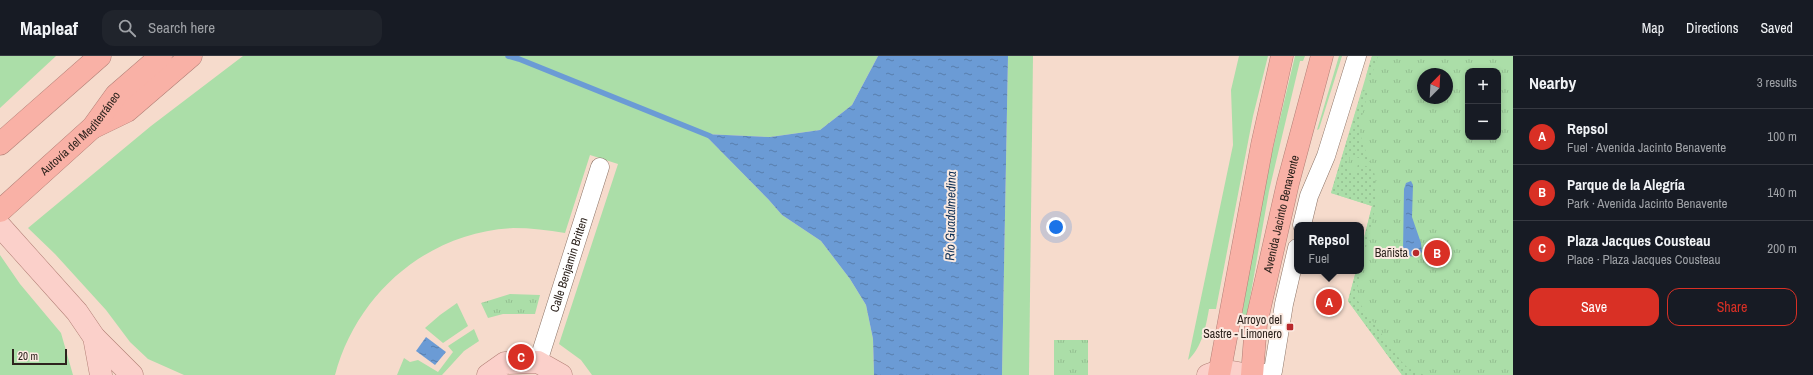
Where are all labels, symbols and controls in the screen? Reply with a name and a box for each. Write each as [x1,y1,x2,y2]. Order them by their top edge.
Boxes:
search box [102,10,382,46]
text: Mapleaf [20,15,78,41]
icon: search [116,17,138,39]
text: Search here [148,17,215,38]
text: Map [1642,19,1664,37]
text: Directions [1686,19,1738,37]
text: Saved [1760,19,1793,37]
north arrow [1417,68,1453,104]
map controls [1465,68,1501,140]
button: + [1465,68,1501,104]
text: Nearby [1529,71,1576,94]
text: 3 results [1757,74,1797,91]
street label: Autovía del Mediterráneo [36,88,124,180]
button: − [1465,104,1501,140]
text: Repsol [1567,118,1608,139]
text: A [1538,128,1546,145]
text: 100 m [1767,128,1797,145]
text: Fuel · Avenida Jacinto Benavente [1567,139,1726,156]
street label: Avenida Jacinto Benavente [1260,153,1303,275]
water label: Río Guadalmedina [941,171,960,261]
text: Parque de la Alegría [1567,174,1685,195]
text: B [1538,184,1546,201]
text: 140 m [1767,184,1797,201]
text: Park · Avenida Jacinto Benavente [1567,195,1727,212]
street label: Calle Benjamin Britten [546,215,591,314]
your location [1046,217,1066,237]
popup [1294,222,1364,274]
text: Repsol [1308,229,1350,250]
text: Plaza Jacques Cousteau [1567,230,1711,251]
pin: B [1424,238,1450,268]
text: C [1538,240,1546,257]
text: 200 m [1767,240,1797,257]
place label: Bañista [1375,245,1409,261]
marker: Bañista [1411,248,1421,258]
text: Fuel [1308,250,1329,267]
text: Place · Plaza Jacques Cousteau [1567,251,1720,268]
pin: A [1316,287,1342,317]
button: Save [1529,288,1659,326]
button: Share [1667,288,1797,326]
place label: Arroyo del Sastre - Limonero [1203,312,1282,342]
marker: Arroyo del Sastre - Limonero [1285,322,1295,332]
pin: C [508,342,534,372]
scale bar [12,347,67,366]
text: 20 m [18,349,38,363]

